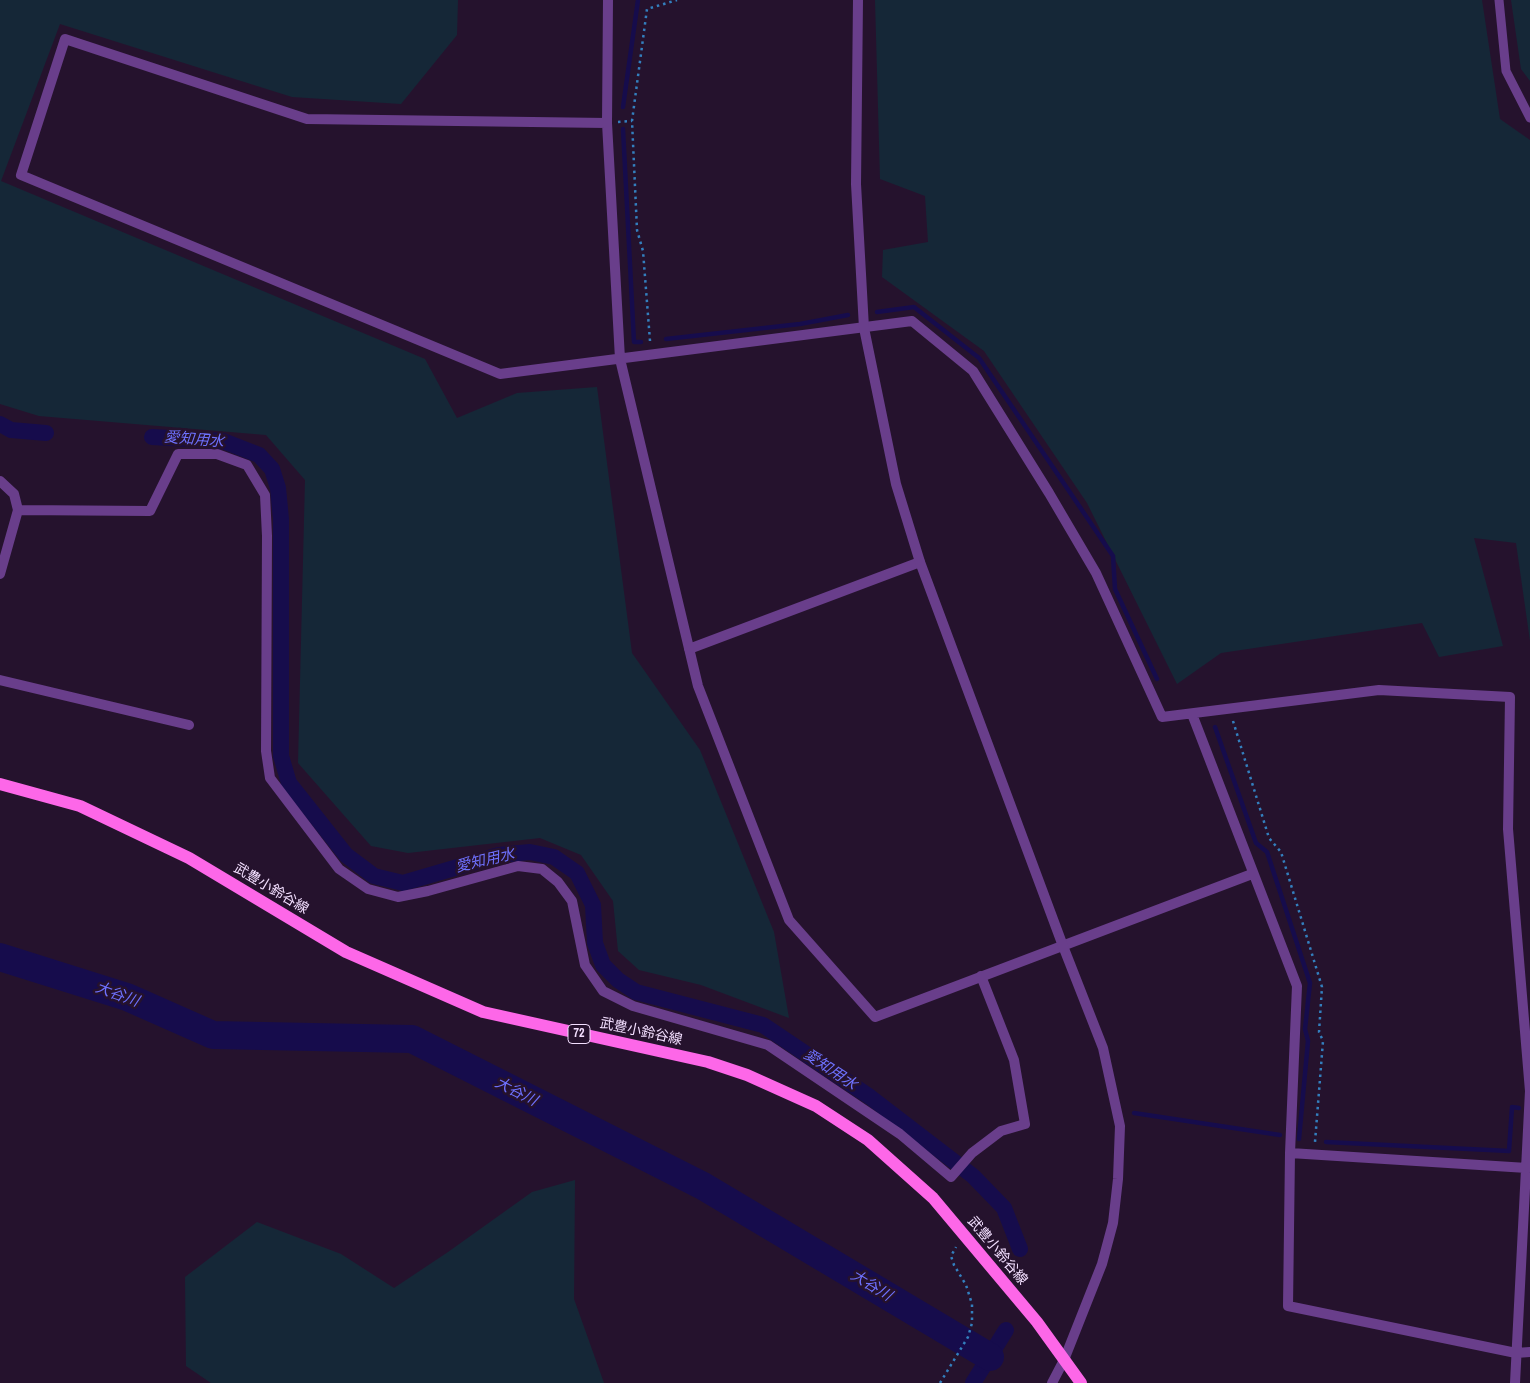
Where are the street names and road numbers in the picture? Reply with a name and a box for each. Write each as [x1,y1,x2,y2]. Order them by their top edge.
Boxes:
street label: 武豊小鈴谷線 [231,860,311,918]
street label: 武豊小鈴谷線 [598,1015,684,1049]
road number: 72 [568,1024,590,1044]
street label: 武豊小鈴谷線 [964,1213,1030,1289]

